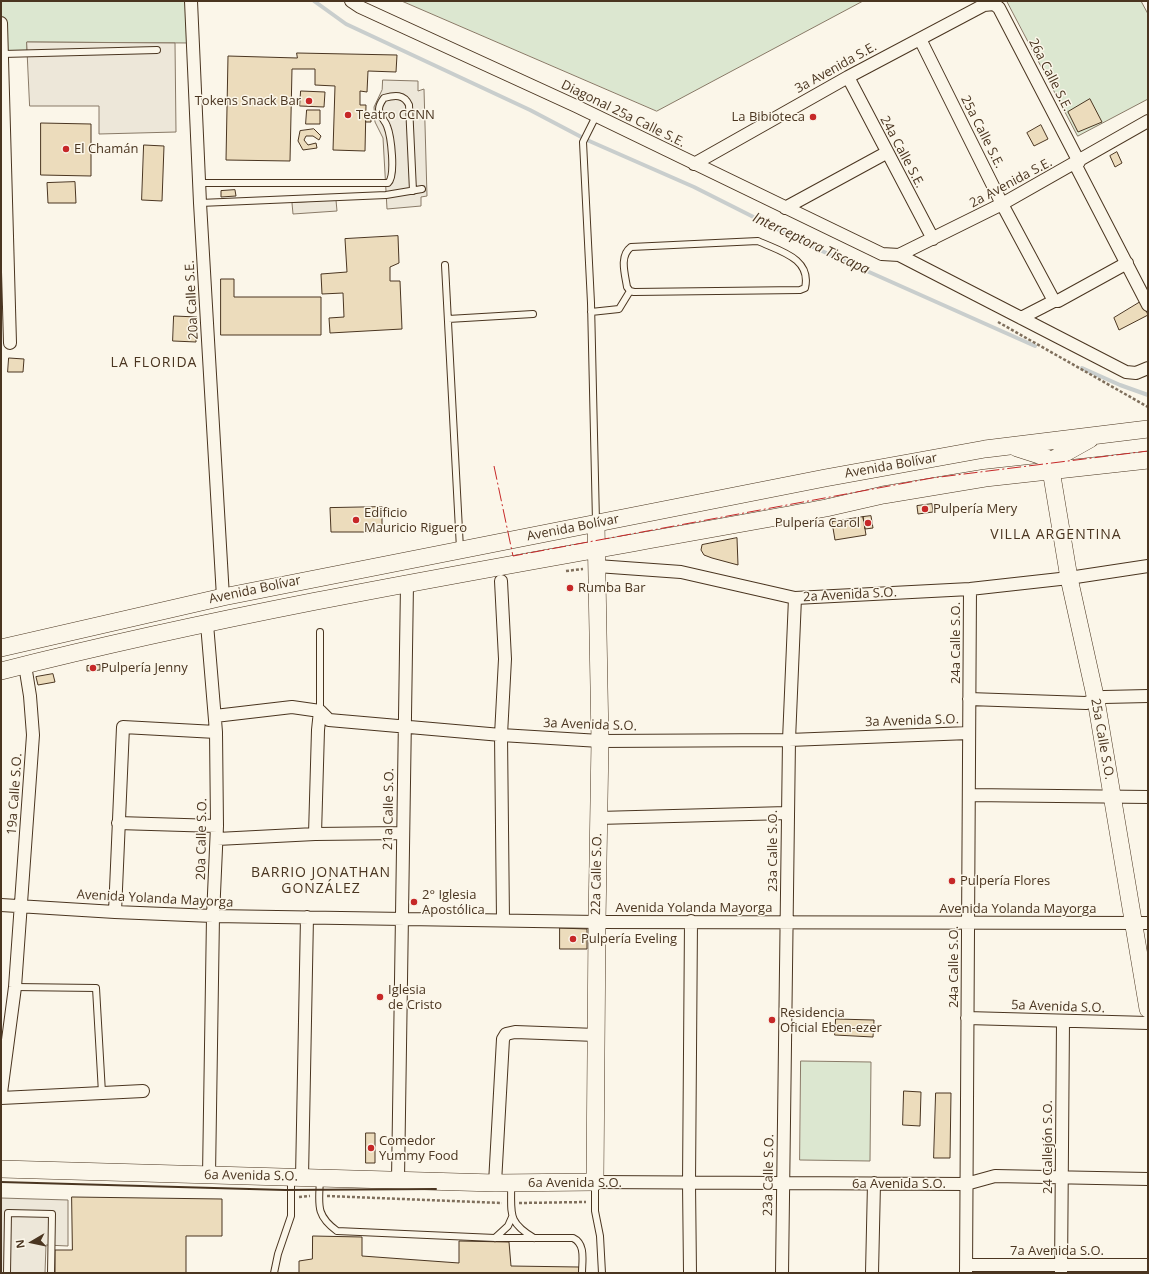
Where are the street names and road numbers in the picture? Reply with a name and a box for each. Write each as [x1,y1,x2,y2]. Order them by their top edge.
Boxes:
street label: 26a Calle S.E. [1025,36,1075,114]
street label: 3a Avenida S.E. [792,39,880,97]
street label: Diagonal 25a Calle S.E. [558,77,688,151]
street label: 25a Calle S.E. [957,93,1007,171]
street label: 24a Calle S.E. [876,113,928,191]
street label: 2a Avenida S.E. [967,155,1055,211]
street label: 20a Calle S.E. [182,260,202,340]
street label: Avenida Bolívar [844,450,938,482]
street label: Avenida Bolívar [526,511,620,545]
street label: Avenida Bolívar [208,573,302,607]
street label: 2a Avenida S.O. [803,585,897,605]
street label: 24a Calle S.O. [948,602,964,684]
street label: 25a Calle S.O. [1087,697,1117,781]
street label: 3a Avenida S.O. [865,712,959,730]
street label: 3a Avenida S.O. [543,716,637,734]
street label: 19a Calle S.O. [4,752,26,836]
street label: 21a Calle S.O. [380,768,398,850]
street label: 20a Calle S.O. [193,798,211,880]
street label: 23a Calle S.O. [765,810,781,892]
street label: 22a Calle S.O. [588,833,606,915]
street label: Avenida Yolanda Mayorga [76,887,234,911]
street label: Avenida Yolanda Mayorga [616,900,772,916]
street label: Avenida Yolanda Mayorga [940,901,1096,917]
street label: 24a Calle S.O. [946,926,962,1008]
street label: 5a Avenida S.O. [1011,998,1105,1016]
street label: 24 Callejón S.O. [1040,1100,1056,1194]
street label: 23a Calle S.O. [760,1134,778,1216]
street label: 6a Avenida S.O. [204,1167,298,1185]
street label: 6a Avenida S.O. [528,1175,622,1191]
street label: 6a Avenida S.O. [852,1176,946,1192]
street label: 7a Avenida S.O. [1010,1243,1104,1259]

